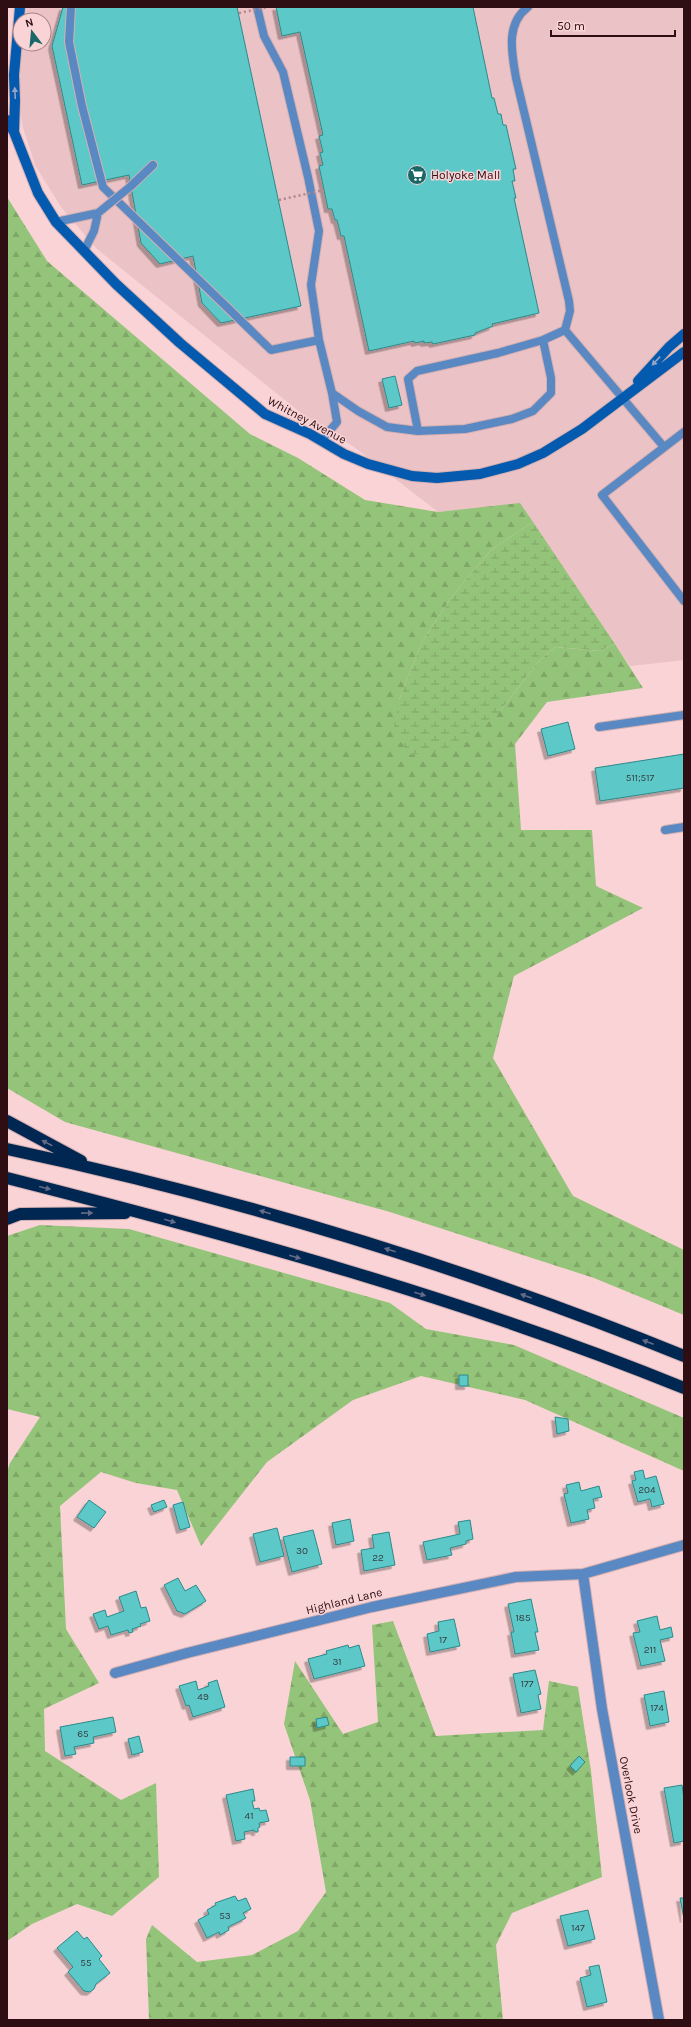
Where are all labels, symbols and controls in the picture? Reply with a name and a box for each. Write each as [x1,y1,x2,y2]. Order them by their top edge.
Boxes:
north arrow [12,12,52,52]
scale bar [551,12,675,38]
text: N [24,16,35,30]
text: 50 m [557,19,585,33]
one-way arrow [12,86,18,99]
supermarket icon: Holyoke Mall [406,164,428,186]
place label: Holyoke Mall [431,168,500,182]
one-way arrow [651,356,661,366]
street label: Whitney Avenue [265,393,349,447]
house number: 511;517 [626,772,655,784]
one-way arrow [41,1140,53,1146]
one-way arrow [39,1185,51,1191]
one-way arrow [259,1209,271,1215]
one-way arrow [81,1210,94,1216]
one-way arrow [165,1218,177,1224]
one-way arrow [383,1247,395,1253]
one-way arrow [290,1254,302,1260]
one-way arrow [414,1291,426,1297]
one-way arrow [520,1293,532,1299]
one-way arrow [641,1338,653,1344]
house number: 204 [638,1484,656,1496]
house number: 30 [296,1545,308,1557]
house number: 22 [372,1552,384,1564]
street label: Highland Lane [304,1585,384,1617]
house number: 185 [515,1612,531,1624]
house number: 17 [439,1634,447,1646]
house number: 211 [644,1644,656,1656]
house number: 31 [332,1656,342,1668]
house number: 177 [521,1678,534,1690]
house number: 49 [197,1691,209,1703]
house number: 174 [650,1702,664,1714]
house number: 65 [77,1728,89,1740]
street label: Overlook Drive [617,1755,645,1835]
house number: 41 [245,1810,253,1822]
house number: 53 [219,1910,231,1922]
house number: 147 [571,1922,585,1934]
house number: 55 [80,1957,92,1969]

